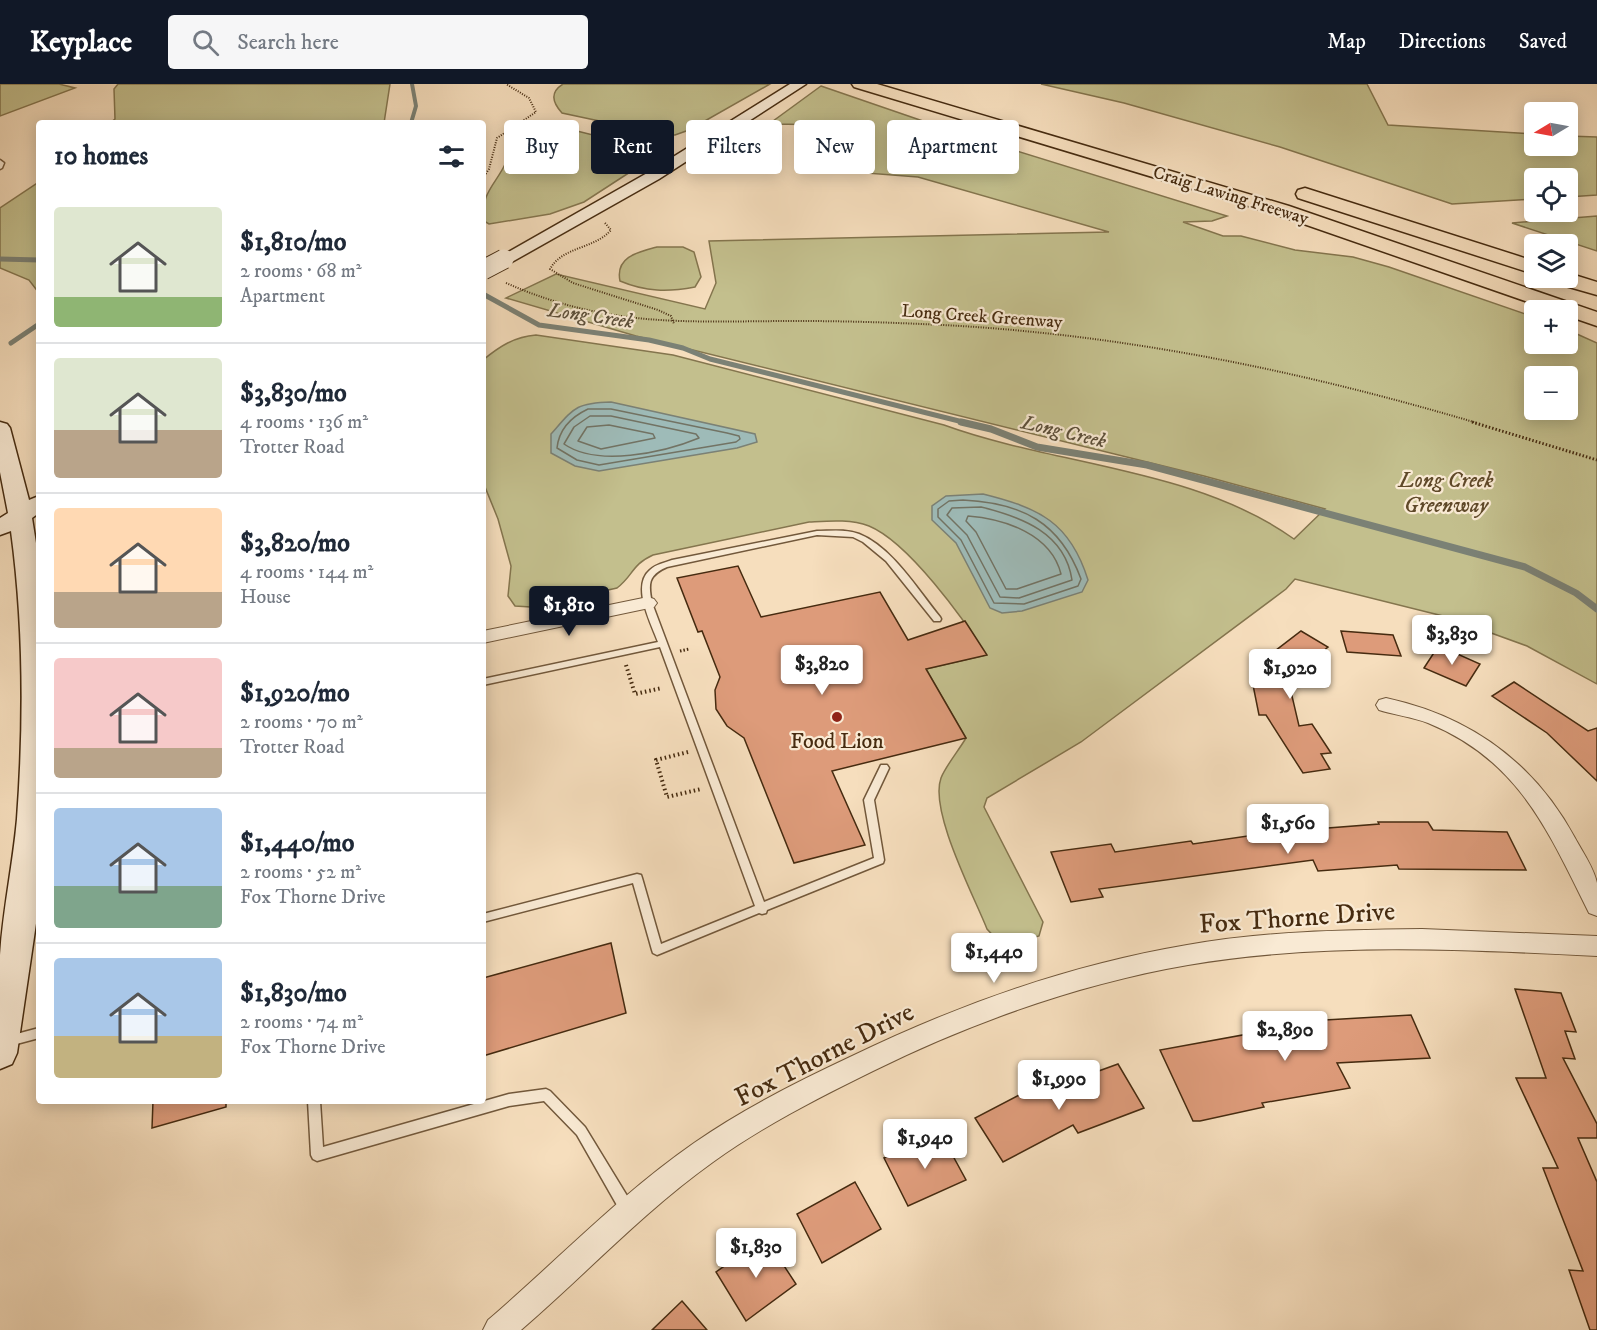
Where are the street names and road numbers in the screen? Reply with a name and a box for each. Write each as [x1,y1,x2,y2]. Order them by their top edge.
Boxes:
street label: Craig Lawing Freeway [1150,162,1312,230]
street label: Long Creek Greenway [901,300,1064,334]
street label: Fox Thorne Drive [1198,894,1396,942]
street label: Fox Thorne Drive [729,995,920,1115]

